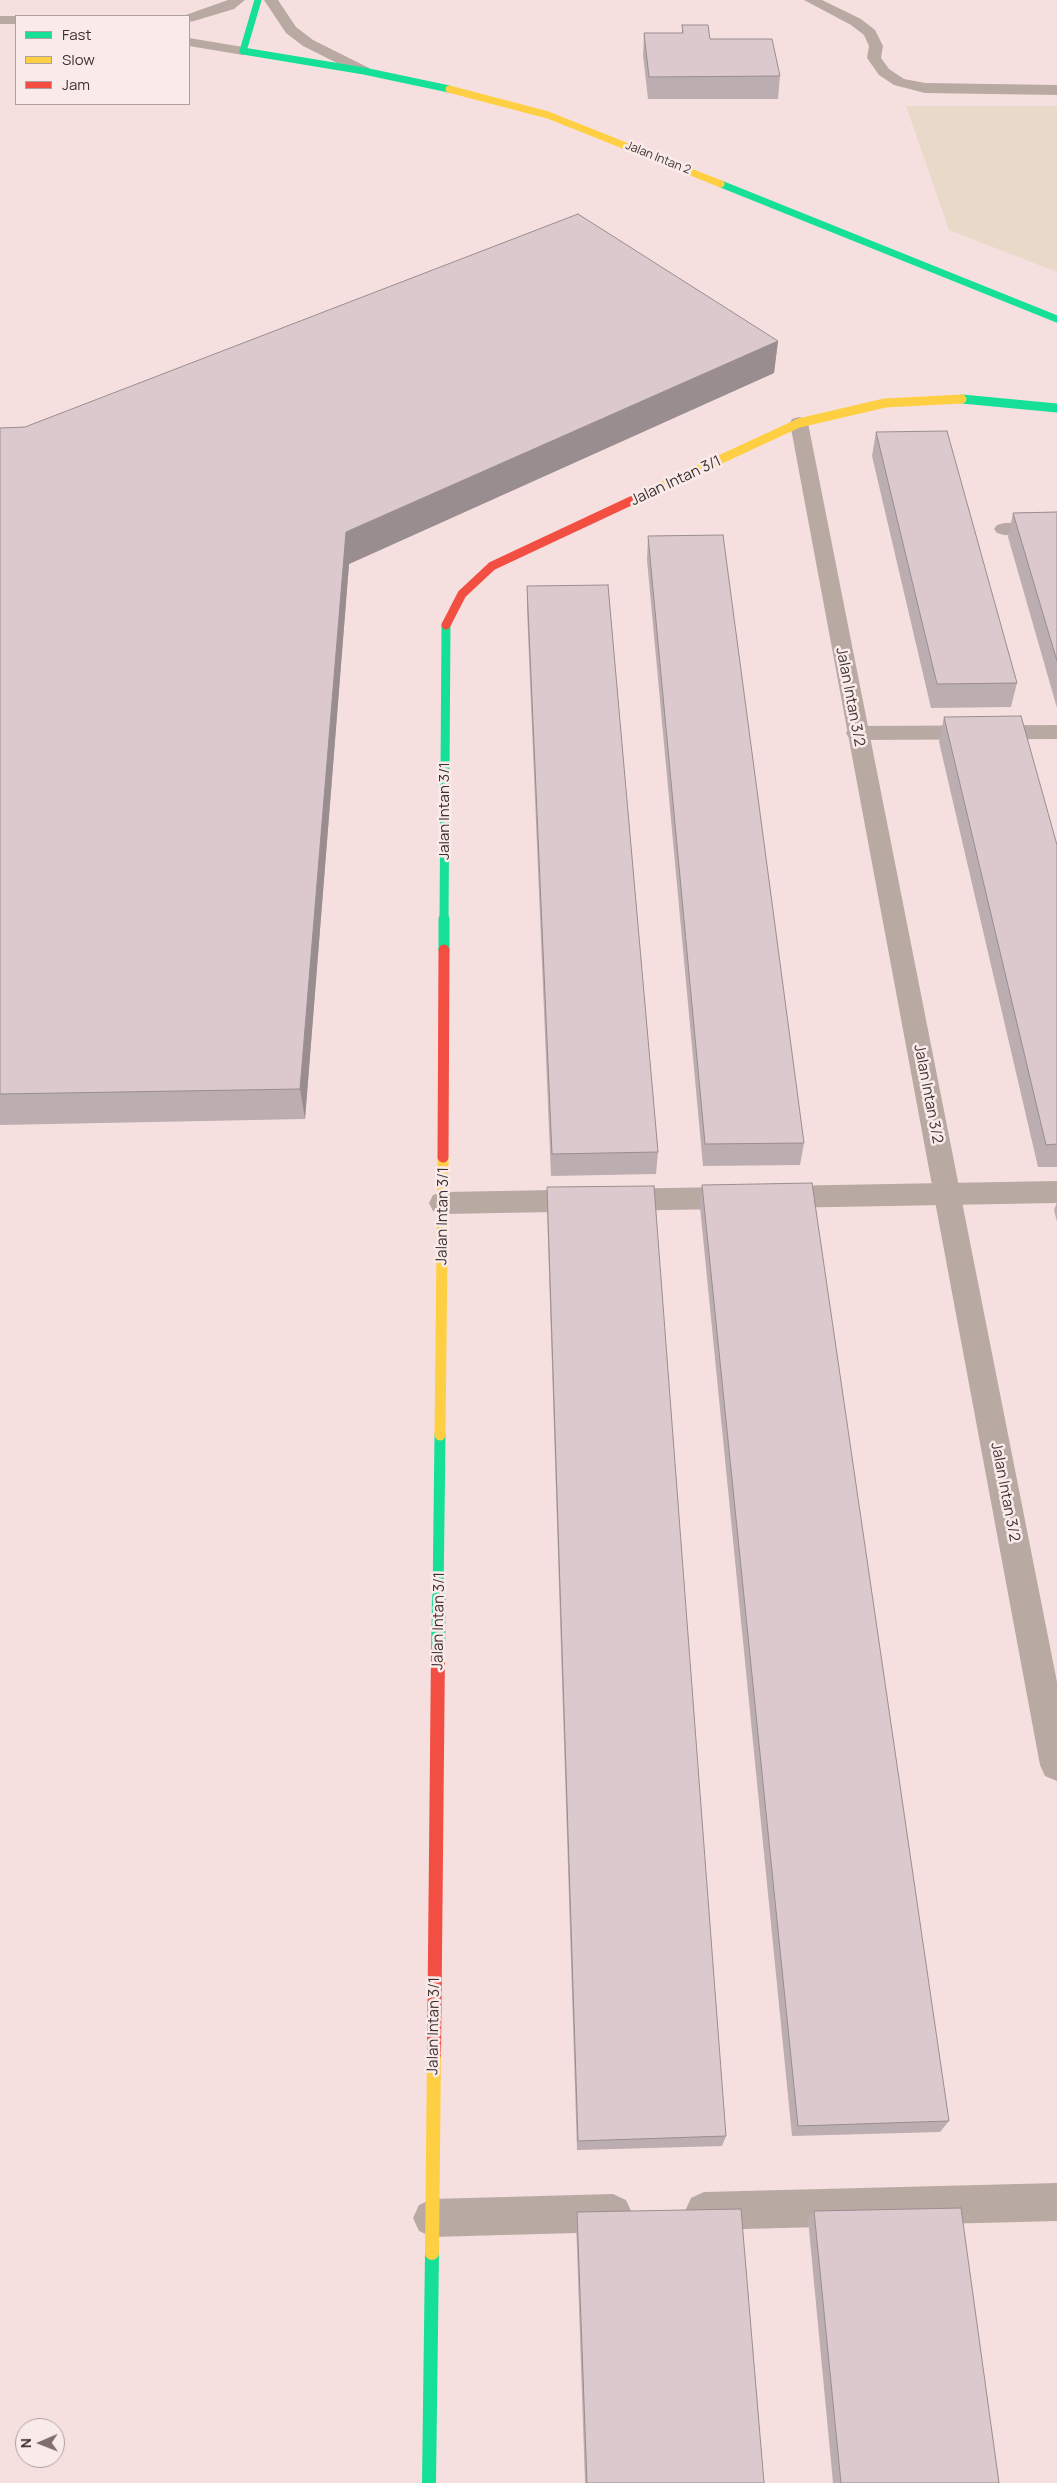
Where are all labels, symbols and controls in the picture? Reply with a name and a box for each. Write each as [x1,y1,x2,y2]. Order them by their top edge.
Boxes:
legend [15,15,190,105]
text: Fast [62,24,91,45]
text: Slow [62,49,95,70]
text: Jam [62,74,90,95]
street label: Jalan Intan 2 [623,138,693,178]
street label: Jalan Intan 3/1 [628,452,724,510]
street label: Jalan Intan 3/2 [832,646,868,748]
street label: Jalan Intan 3/1 [436,762,454,860]
street label: Jalan Intan 3/2 [910,1043,946,1145]
street label: Jalan Intan 3/1 [433,1167,453,1265]
street label: Jalan Intan 3/2 [987,1441,1023,1543]
street label: Jalan Intan 3/1 [429,1572,449,1670]
street label: Jalan Intan 3/1 [424,1977,444,2075]
north arrow [15,2418,65,2468]
text: N [16,2438,35,2448]

